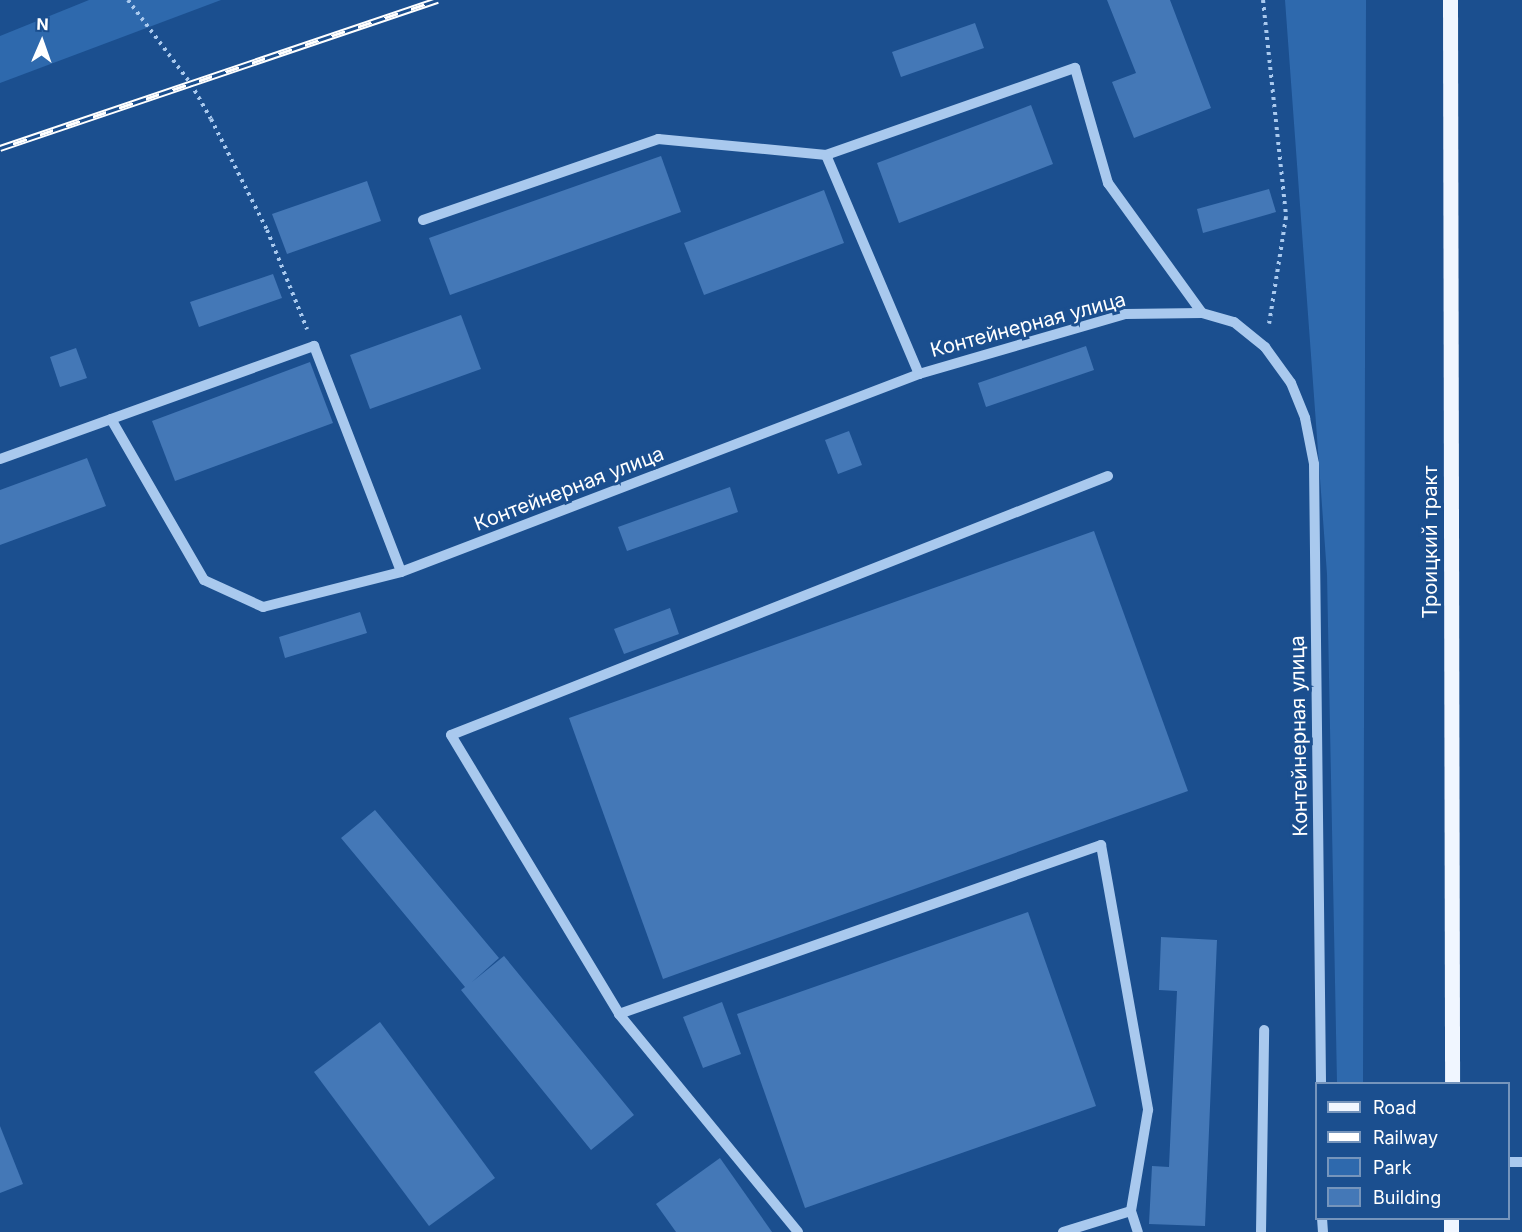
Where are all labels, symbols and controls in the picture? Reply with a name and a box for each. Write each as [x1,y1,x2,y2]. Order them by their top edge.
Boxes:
north arrow [12,12,72,72]
text: N [36,14,49,34]
street label: Контейнерная улица [928,287,1128,363]
street label: Контейнерная улица [471,442,667,536]
street label: Троицкий тракт [1418,465,1442,619]
street label: Контейнерная улица [1285,635,1313,837]
legend [1315,1082,1510,1220]
text: Road [1373,1097,1416,1118]
text: Railway [1373,1127,1438,1148]
text: Park [1373,1157,1412,1178]
text: Building [1373,1187,1441,1208]

